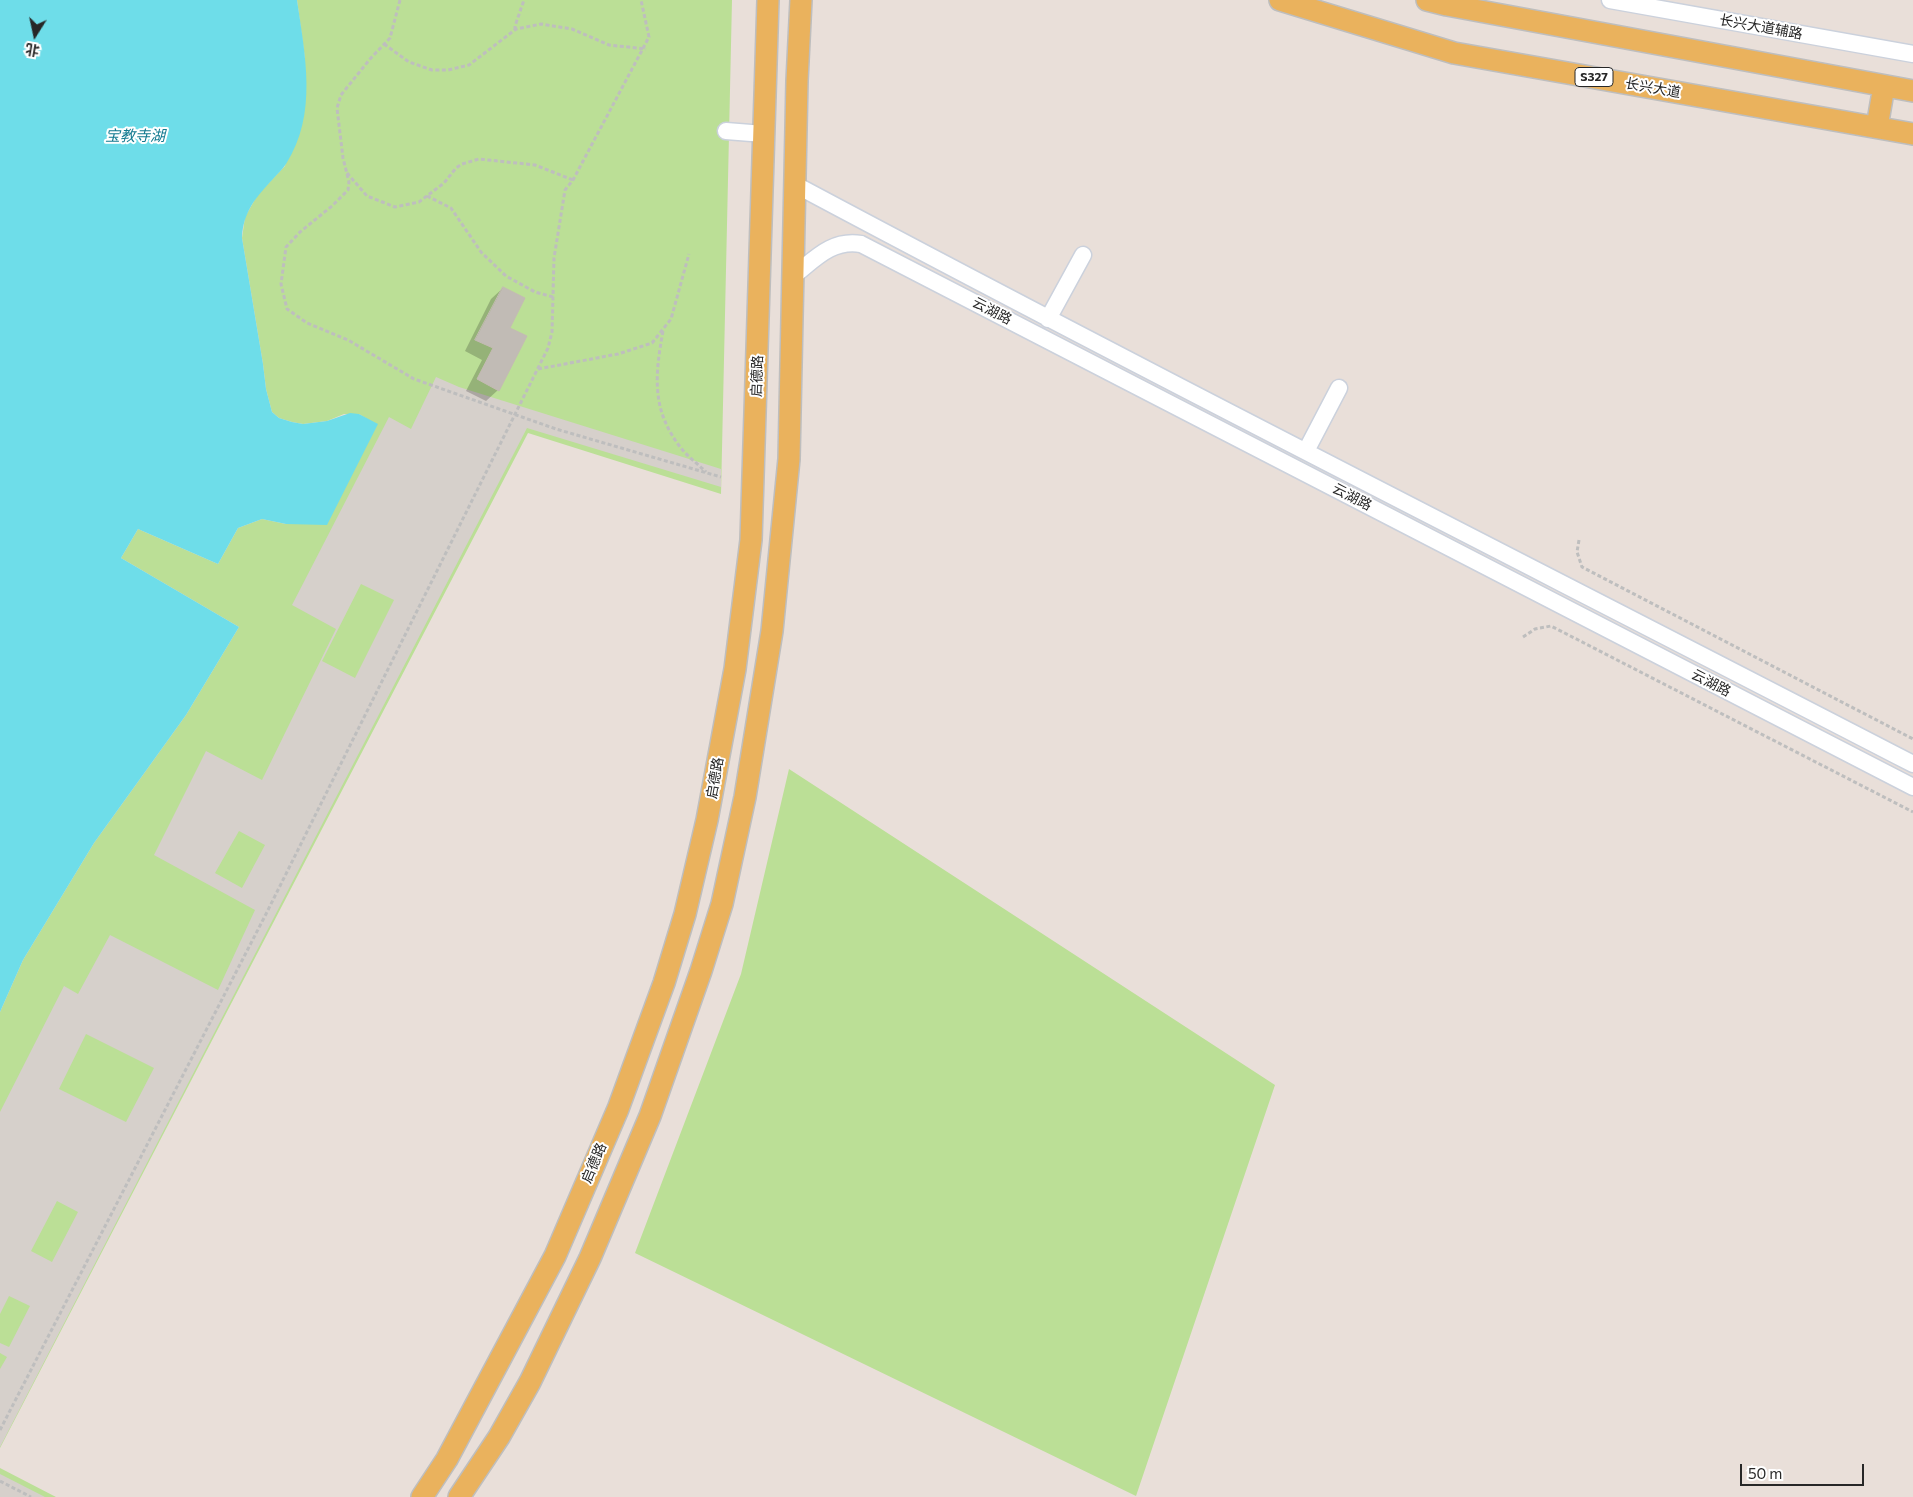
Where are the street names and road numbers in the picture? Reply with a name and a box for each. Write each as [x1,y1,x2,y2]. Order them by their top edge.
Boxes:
street label: 长兴大道辅路 [1718,11,1804,43]
road number: S327 [1575,68,1613,86]
street label: 长兴大道 [1624,75,1682,101]
street label: 云湖路 [969,294,1015,328]
street label: 启德路 [748,355,766,397]
street label: 云湖路 [1329,480,1375,514]
street label: 云湖路 [1688,666,1734,700]
street label: 启德路 [703,756,727,800]
street label: 启德路 [578,1140,610,1186]

